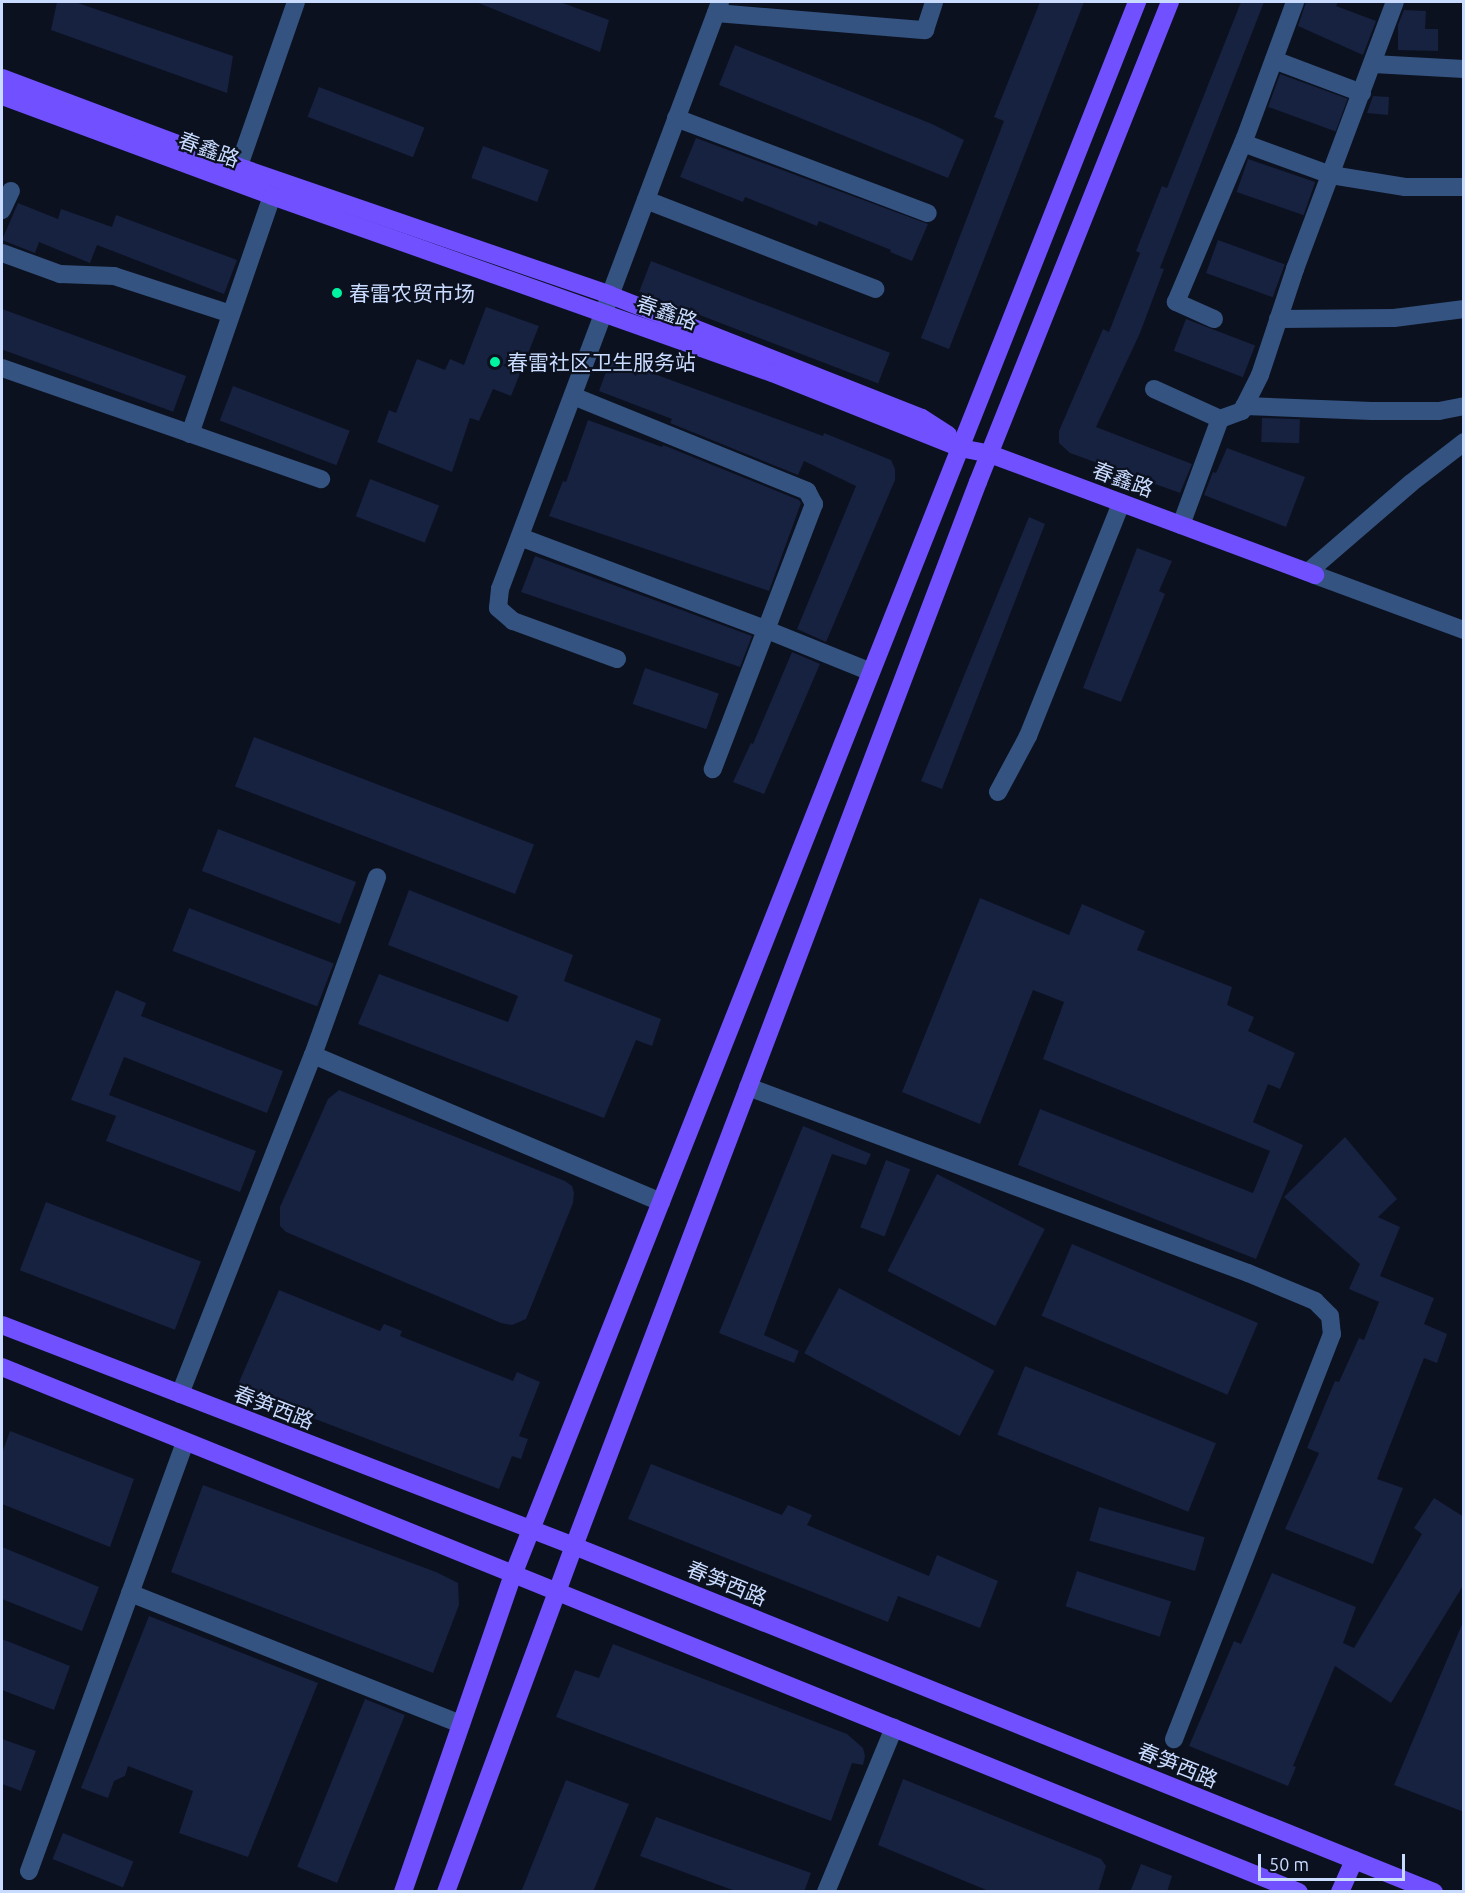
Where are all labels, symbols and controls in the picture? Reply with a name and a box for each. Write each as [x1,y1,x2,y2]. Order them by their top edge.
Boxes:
street label: 春鑫路 [175,126,243,172]
place label: 春雷农贸市场 [349,280,475,306]
marker: 春雷农贸市场 [330,286,344,300]
street label: 春鑫路 [633,290,701,334]
place label: 春雷社区卫生服务站 [507,349,696,375]
marker: 春雷社区卫生服务站 [488,355,502,369]
street label: 春鑫路 [1089,456,1157,502]
street label: 春笋西路 [230,1380,318,1434]
street label: 春笋西路 [683,1556,771,1610]
street label: 春笋西路 [1134,1738,1222,1792]
scale bar [1261,1842,1408,1880]
text: 50 m [1269,1854,1309,1874]

